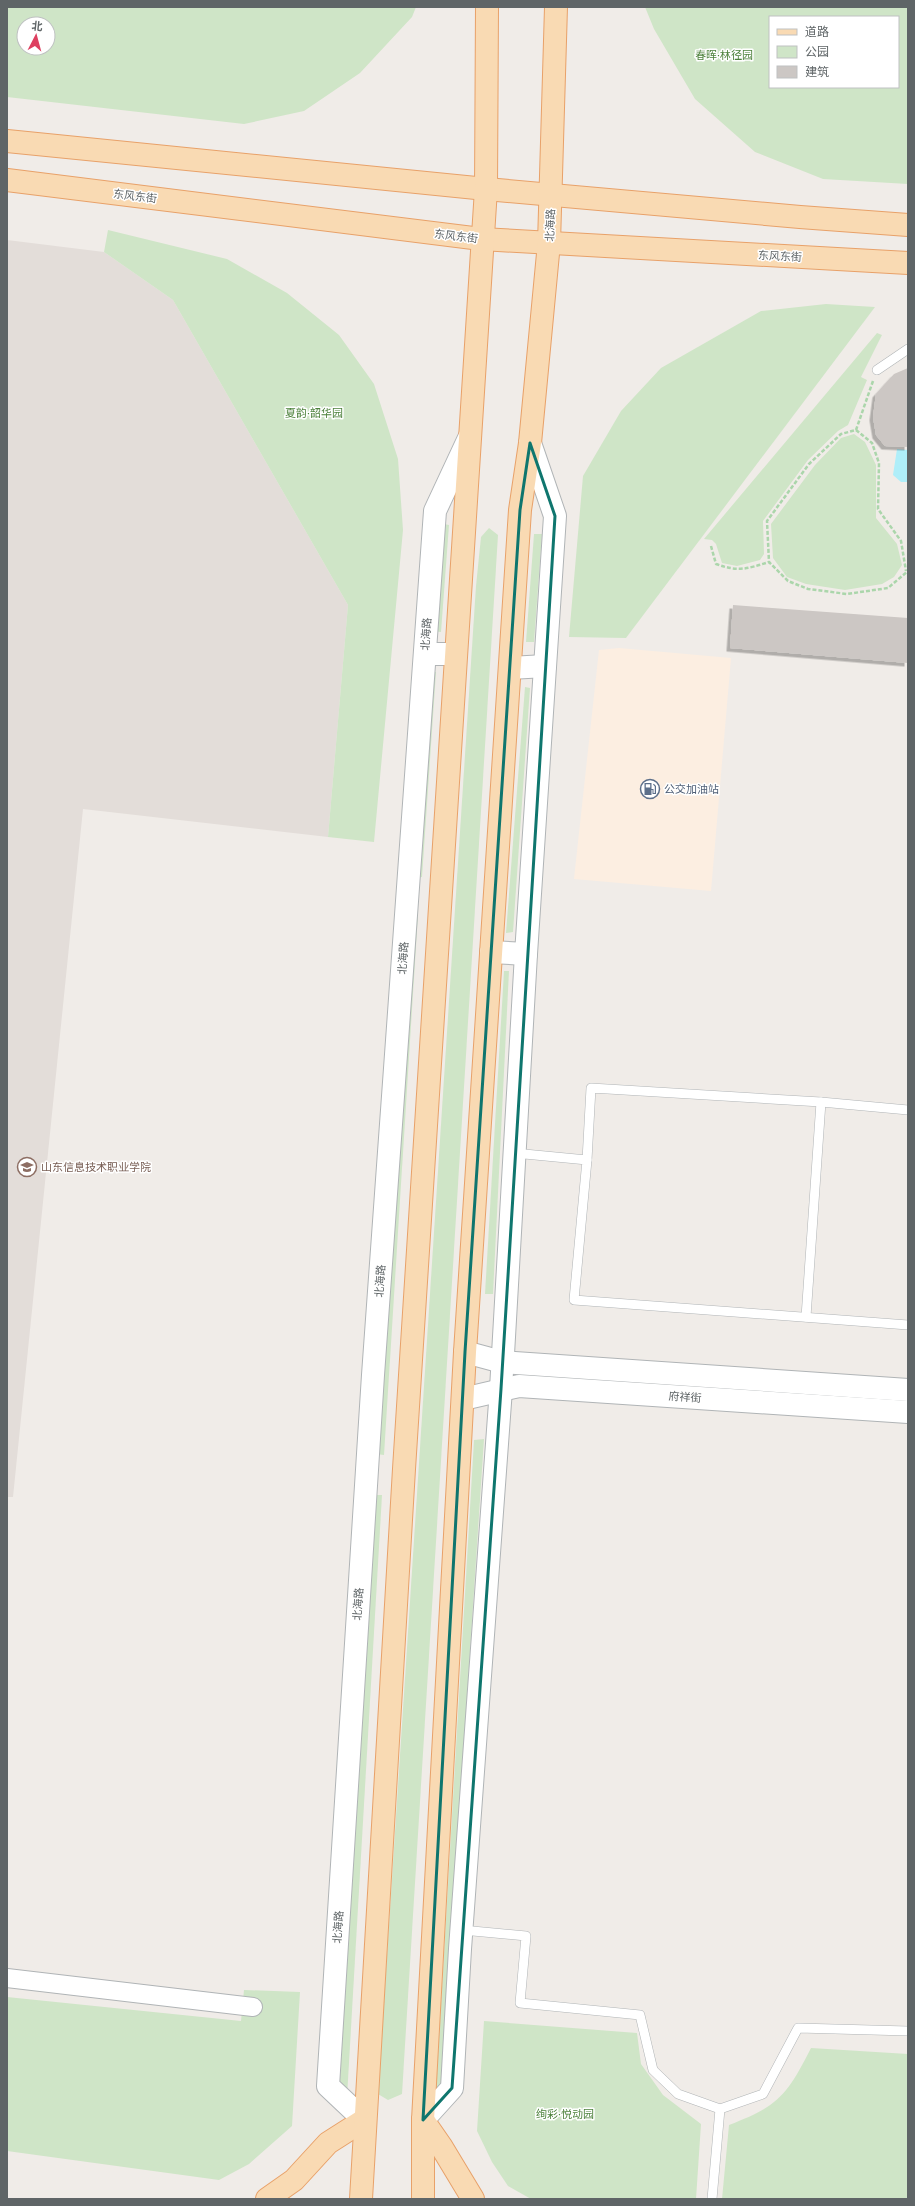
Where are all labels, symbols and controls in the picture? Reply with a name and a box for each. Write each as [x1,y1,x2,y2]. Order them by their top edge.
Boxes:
north arrow [16,16,56,56]
legend [769,16,899,88]
text: 北 [31,19,43,34]
text: 道路 [805,24,829,39]
text: 公园 [805,44,829,59]
park label: 春晖·林径园 [695,48,753,62]
text: 建筑 [805,64,829,79]
street label: 东风东街 [112,186,158,206]
street label: 北海路 [542,208,558,242]
street label: 东风东街 [433,226,479,246]
street label: 东风东街 [758,248,802,264]
park label: 夏韵·韶华园 [285,406,343,420]
street label: 北海路 [418,617,434,651]
fuel station icon: 公交加油站 [639,778,661,800]
place label: 公交加油站 [664,782,719,796]
street label: 北海路 [395,941,411,975]
school or university icon: 山东信息技术职业学院 [16,1156,38,1178]
place label: 山东信息技术职业学院 [41,1160,151,1174]
street label: 北海路 [372,1264,388,1298]
street label: 府祥街 [668,1389,702,1405]
street label: 北海路 [350,1587,366,1621]
street label: 北海路 [330,1910,346,1944]
park label: 绚彩·悦动园 [536,2107,594,2121]

